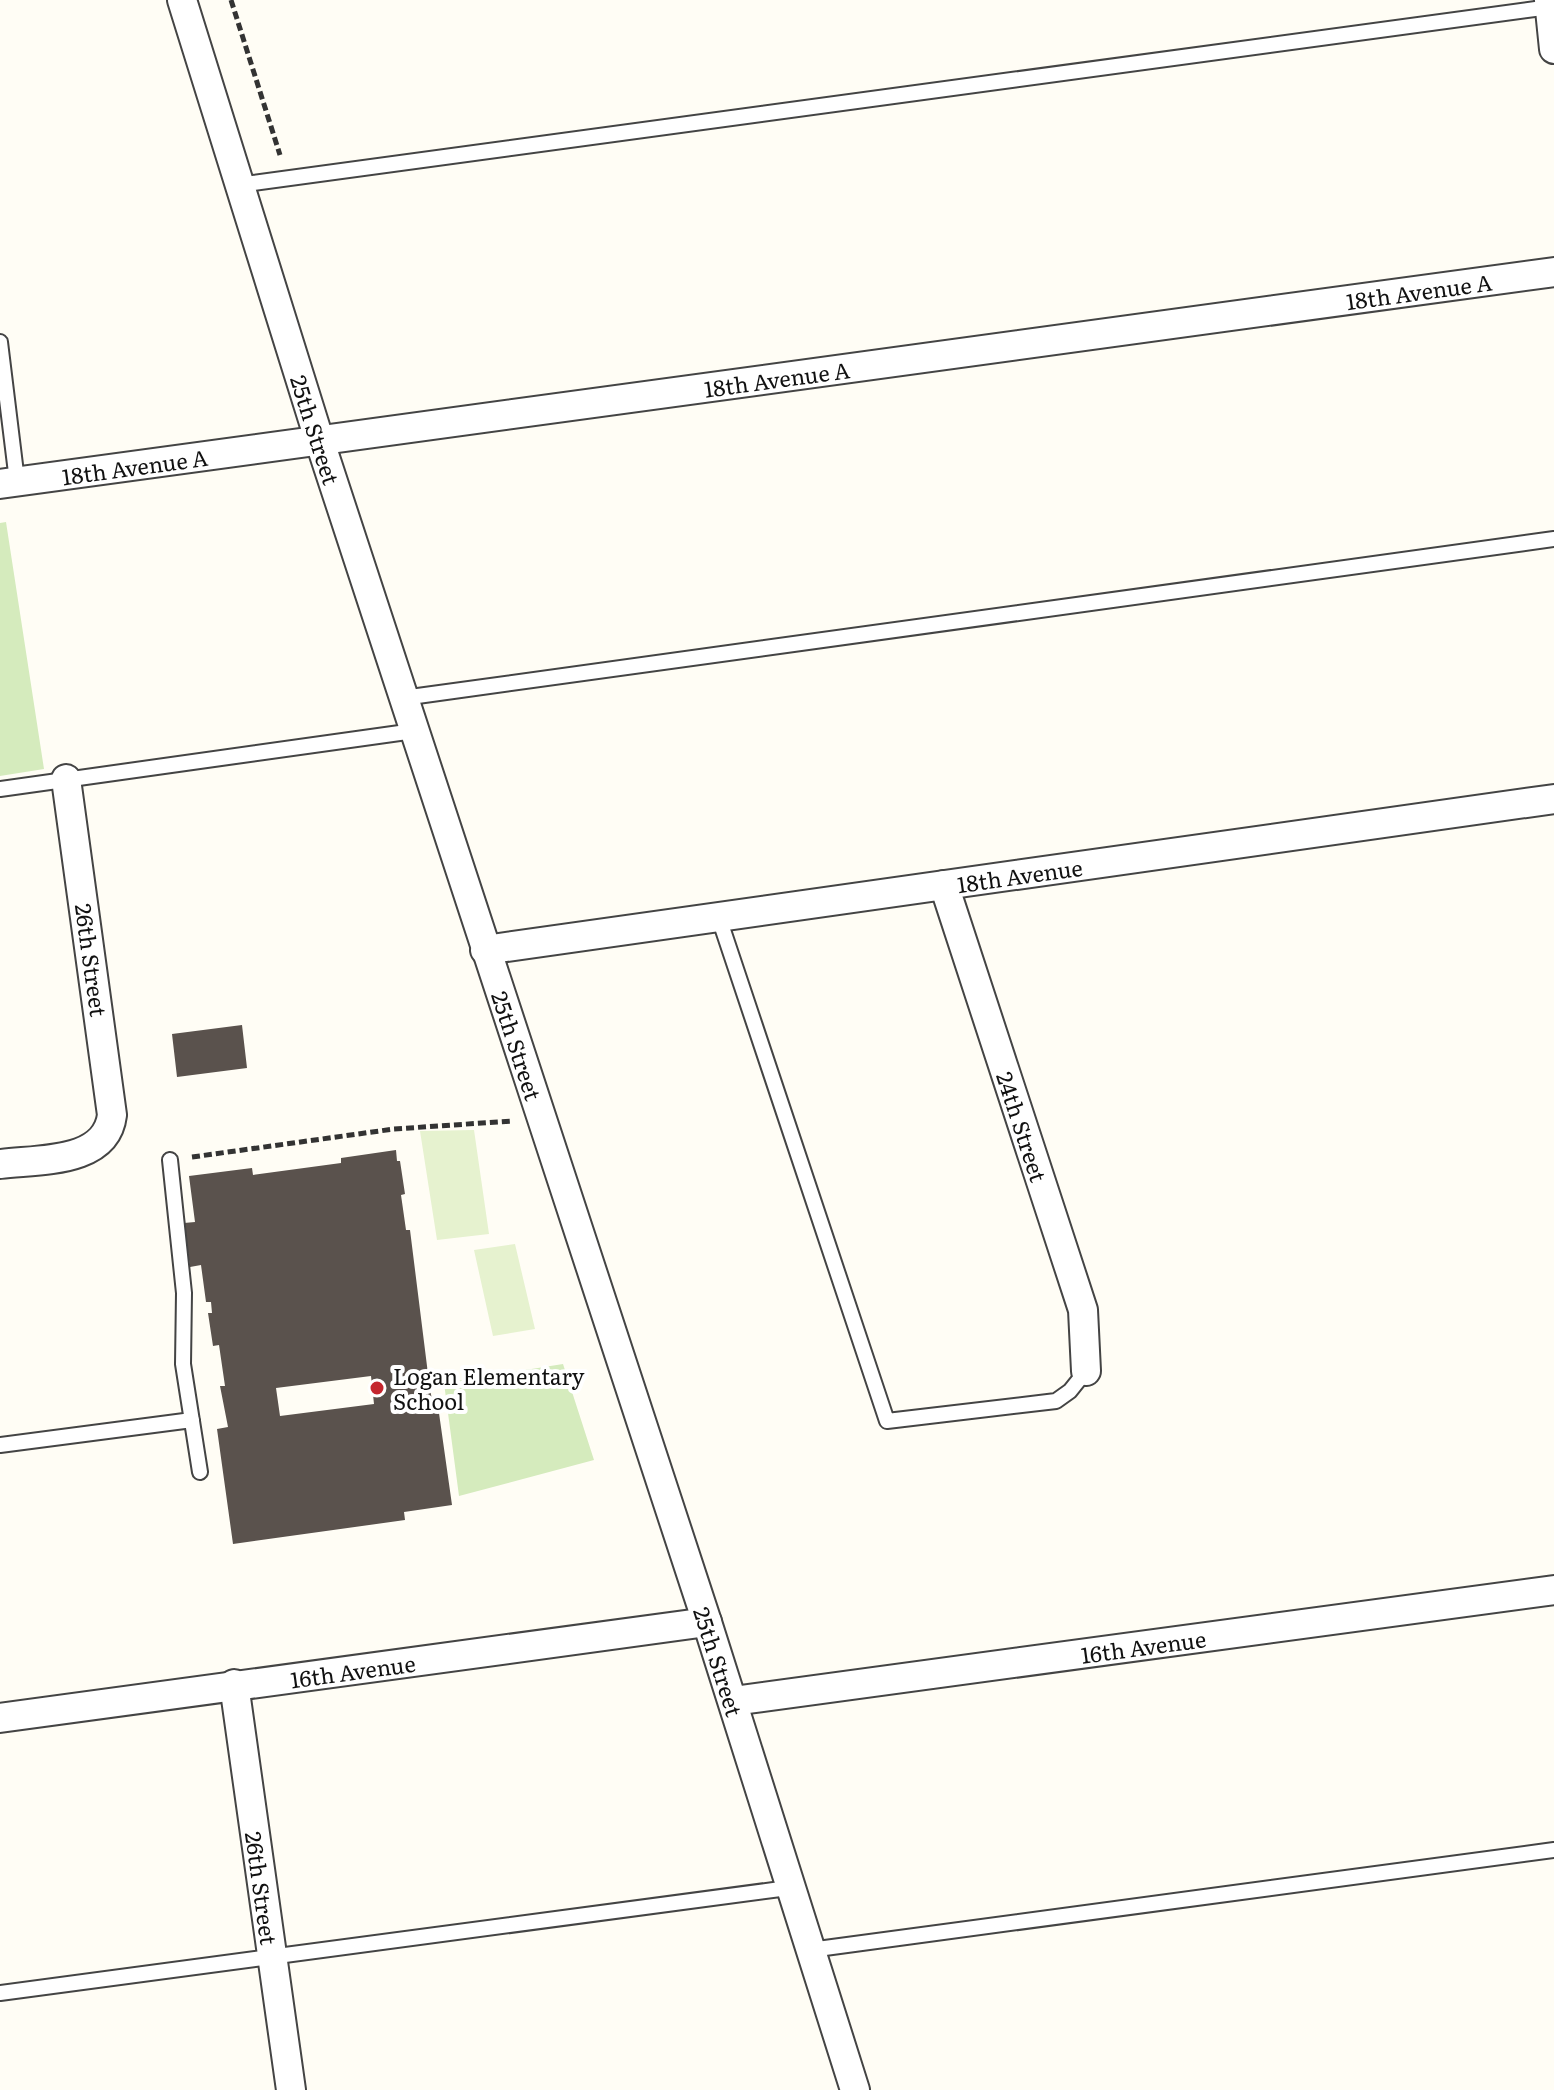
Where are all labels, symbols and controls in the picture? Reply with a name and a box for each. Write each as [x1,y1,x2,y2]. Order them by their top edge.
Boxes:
street label: 18th Avenue A [1344,264,1494,317]
street label: 18th Avenue A [702,352,852,404]
street label: 25th Street [283,371,349,489]
street label: 18th Avenue A [60,439,210,492]
street label: 18th Avenue [955,849,1085,900]
street label: 26th Street [68,901,116,1019]
street label: 25th Street [485,986,551,1104]
street label: 24th Street [990,1067,1056,1186]
place label: Logan Elementary School [393,1359,585,1417]
marker: Logan Elementary School [368,1379,386,1397]
street label: 25th Street [686,1602,752,1720]
street label: 16th Avenue [1079,1621,1208,1670]
street label: 16th Avenue [288,1645,417,1695]
street label: 26th Street [238,1829,287,1947]

